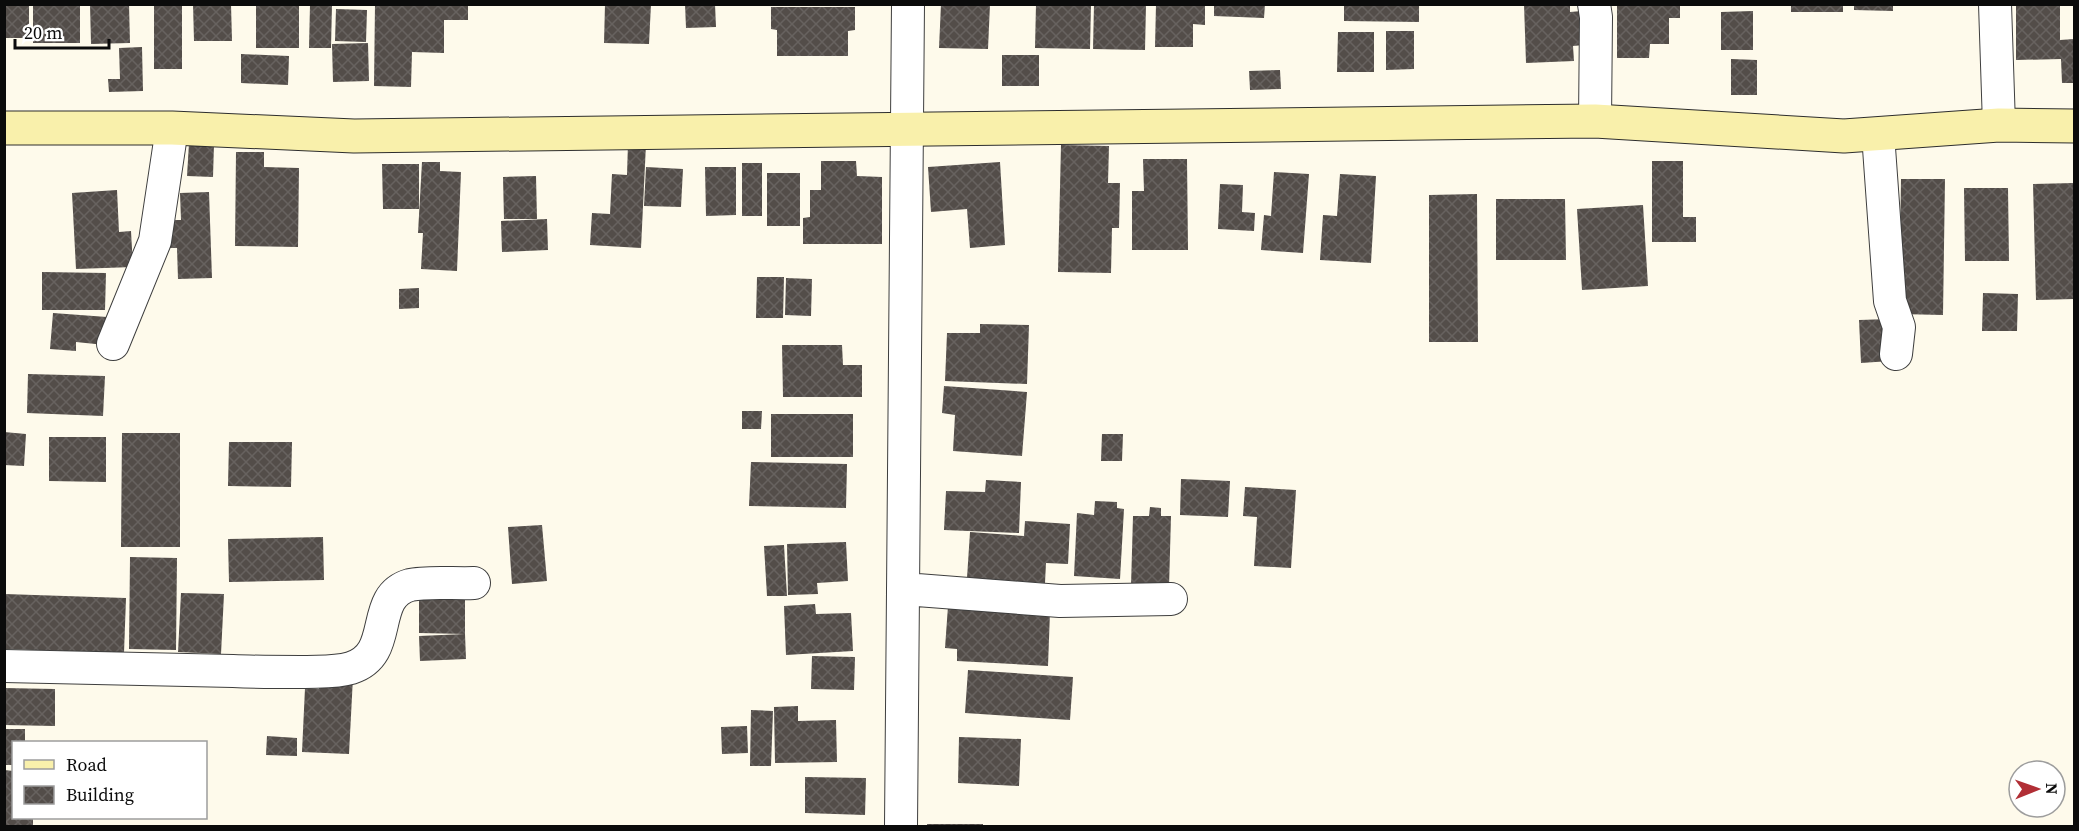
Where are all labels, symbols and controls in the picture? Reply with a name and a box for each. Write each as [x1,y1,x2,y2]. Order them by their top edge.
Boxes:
scale bar [15,12,110,50]
text: 20 m [24,20,62,45]
legend [12,741,207,819]
text: Road [66,752,107,777]
north arrow [2007,759,2067,819]
text: Building [66,782,134,807]
text: N [2041,783,2063,795]

